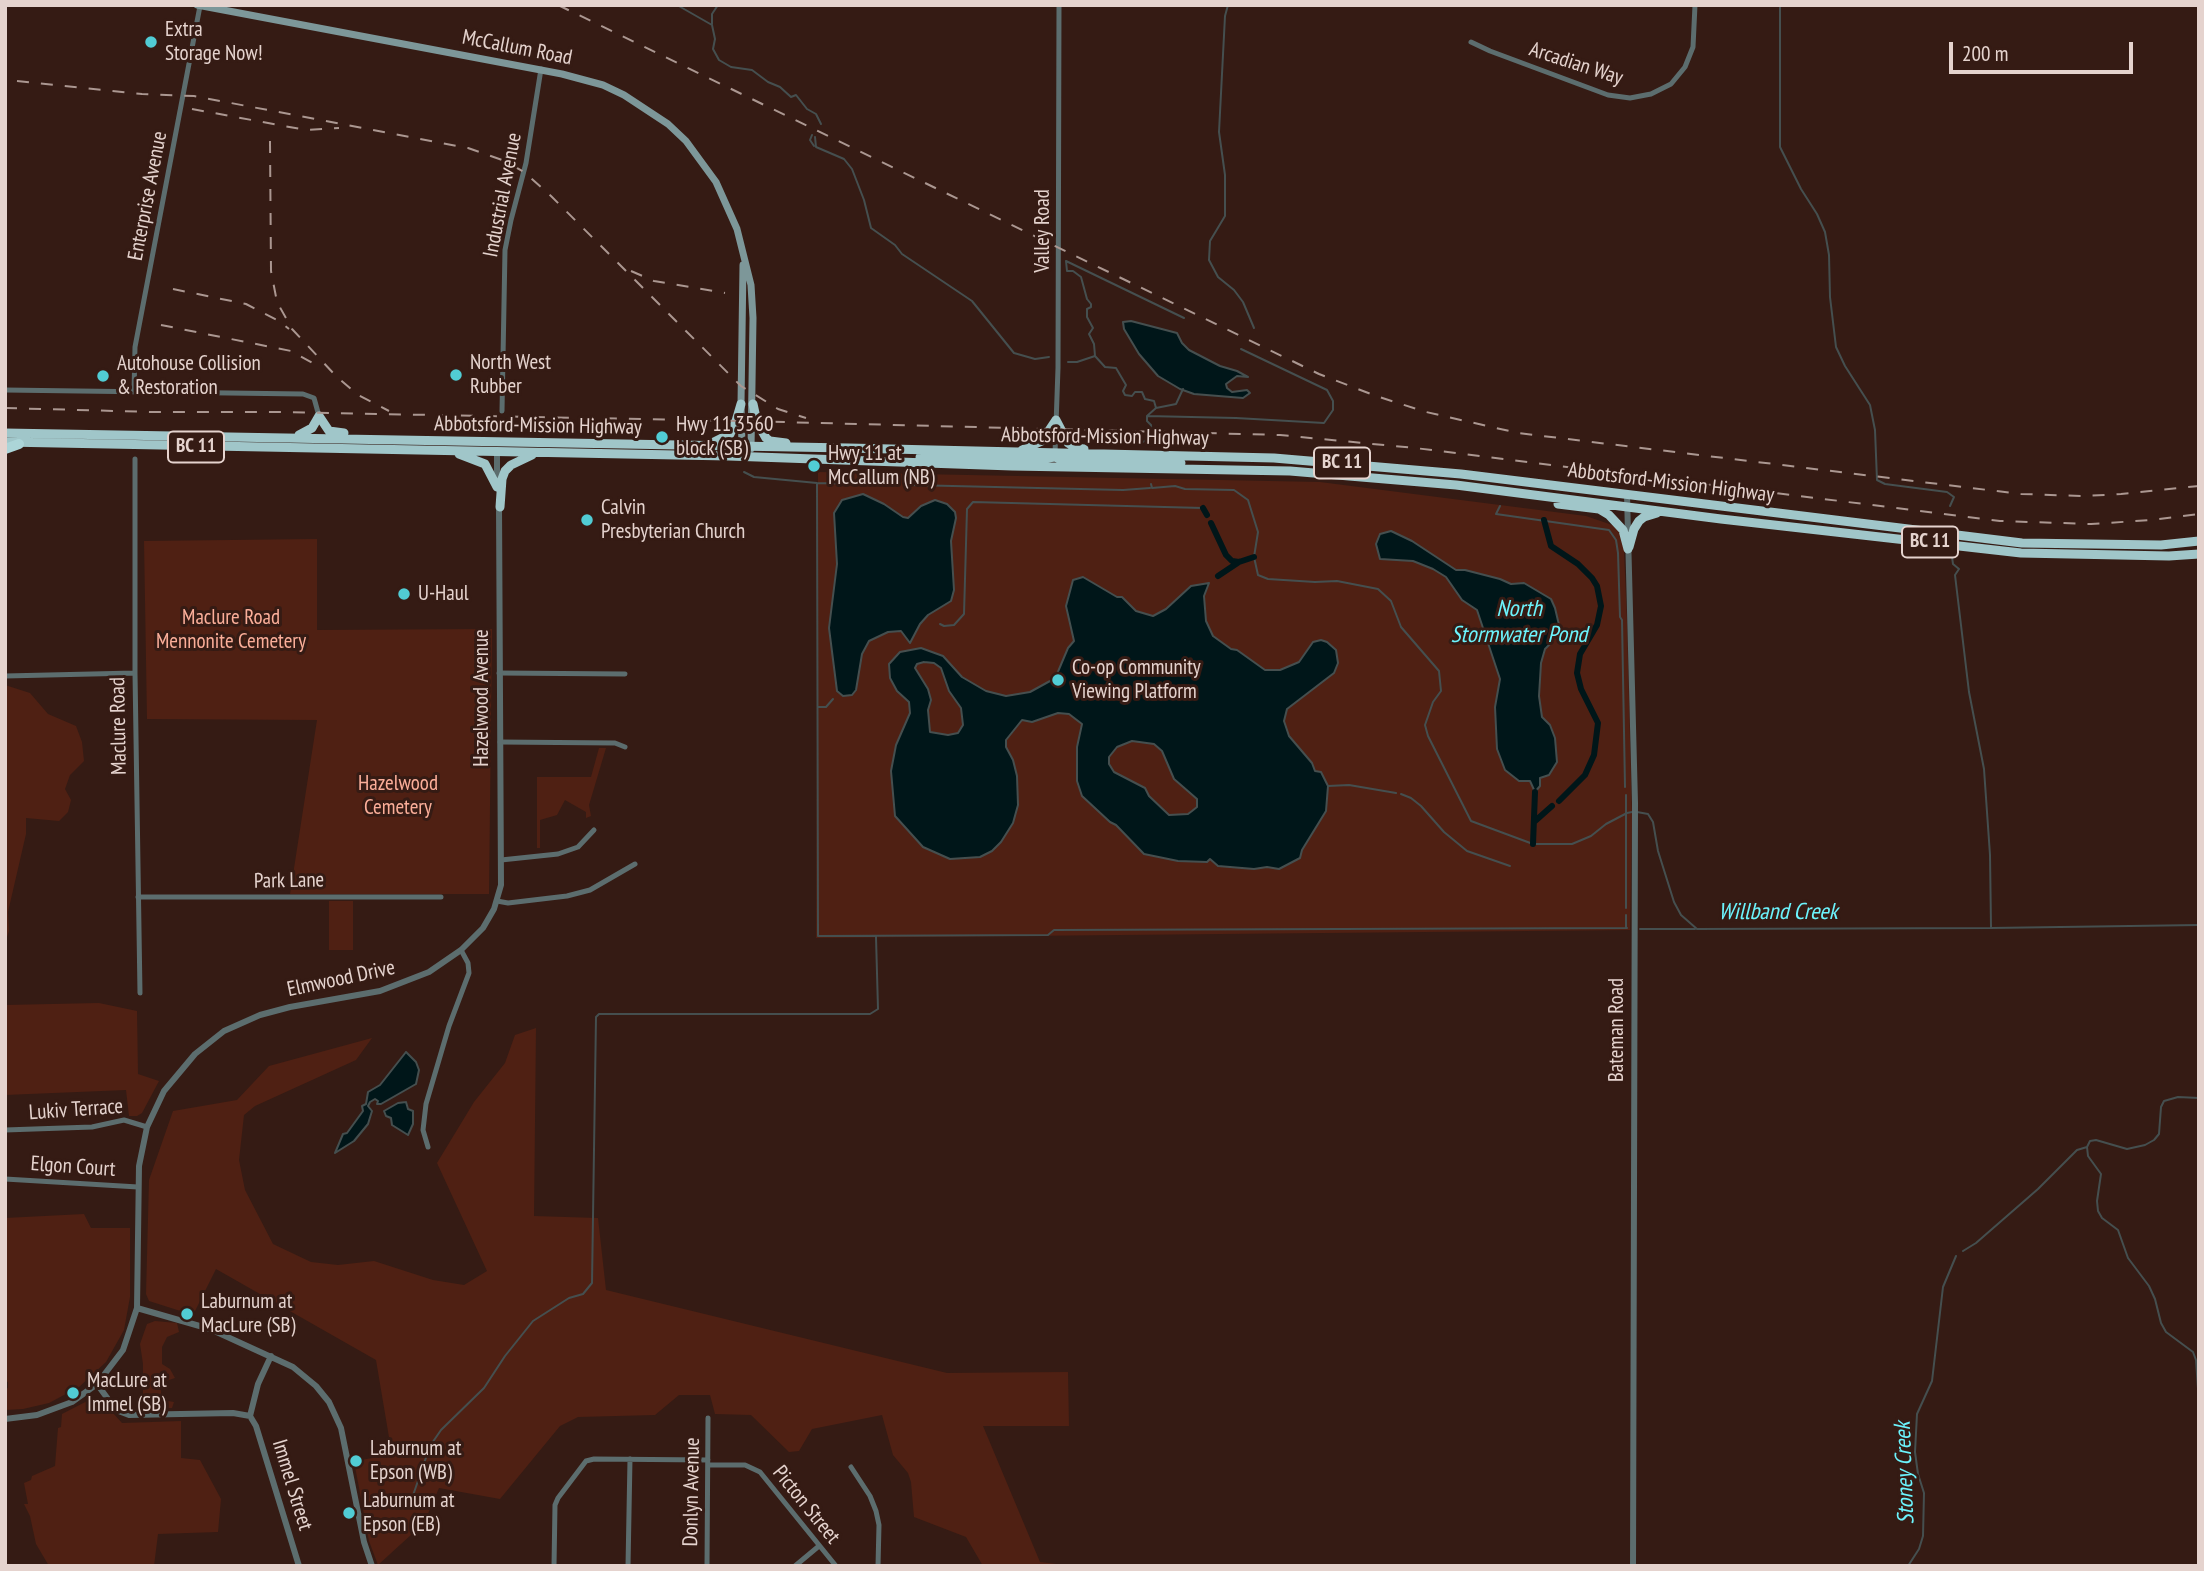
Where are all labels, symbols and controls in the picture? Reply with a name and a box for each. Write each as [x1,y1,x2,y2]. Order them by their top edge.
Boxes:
place label: Extra Storage Now! [165,17,263,67]
street label: McCallum Road [460,25,574,71]
scale bar [1952,28,2136,72]
marker: Extra Storage Now! [143,34,159,50]
street label: Arcadian Way [1526,37,1626,91]
text: 200 m [1962,40,2008,67]
street label: Enterprise Avenue [123,129,173,263]
street label: Industrial Avenue [479,131,527,259]
street label: Valley Road [1030,189,1056,273]
place label: North West Rubber [470,350,551,400]
place label: Autohouse Collision & Restoration [117,351,261,401]
marker: North West Rubber [448,367,464,383]
marker: Autohouse Collision & Restoration [95,368,111,384]
street label: Abbotsford-Mission Highway [434,412,642,440]
place label: Hwy 11 3560 block (SB) [676,412,773,462]
street label: Abbotsford-Mission Highway [1001,423,1209,451]
marker: Hwy 11 3560 block (SB) [654,429,670,445]
road number: BC 11 [168,432,224,462]
place label: Hwy 11 at McCallum (NB) [828,441,935,491]
road number: BC 11 [1314,447,1370,478]
marker: Hwy 11 at McCallum (NB) [806,458,822,474]
street label: Abbotsford-Mission Highway [1566,458,1776,508]
place label: Calvin Presbyterian Church [601,495,745,545]
marker: Calvin Presbyterian Church [579,512,595,528]
road number: BC 11 [1902,526,1958,558]
place label: U-Haul [418,581,469,607]
marker: U-Haul [396,586,412,602]
water label: North Stormwater Pond [1451,595,1587,649]
park label: Maclure Road Mennonite Cemetery [156,605,306,655]
street label: Hazelwood Avenue [469,629,495,767]
place label: Co-op Community Viewing Platform [1072,655,1201,705]
marker: Co-op Community Viewing Platform [1050,672,1066,688]
street label: Maclure Road [106,677,132,775]
park label: Hazelwood Cemetery [358,771,438,821]
street label: Park Lane [254,868,324,894]
water label: Willband Creek [1718,898,1838,926]
street label: Elmwood Drive [285,955,397,1003]
street label: Bateman Road [1604,978,1630,1082]
street label: Lukiv Terrace [28,1094,124,1126]
street label: Elgon Court [30,1151,116,1183]
place label: Laburnum at MacLure (SB) [201,1289,295,1339]
marker: Laburnum at MacLure (SB) [179,1306,195,1322]
place label: MacLure at Immel (SB) [87,1368,167,1418]
marker: MacLure at Immel (SB) [65,1385,81,1401]
water label: Stoney Creek [1889,1421,1921,1525]
place label: Laburnum at Epson (WB) [370,1436,461,1486]
street label: Immel Street [266,1437,318,1533]
street label: Donlyn Avenue [678,1437,706,1547]
marker: Laburnum at Epson (WB) [348,1453,364,1469]
street label: Picton Street [767,1461,845,1549]
place label: Laburnum at Epson (EB) [363,1488,454,1538]
marker: Laburnum at Epson (EB) [341,1505,357,1521]

